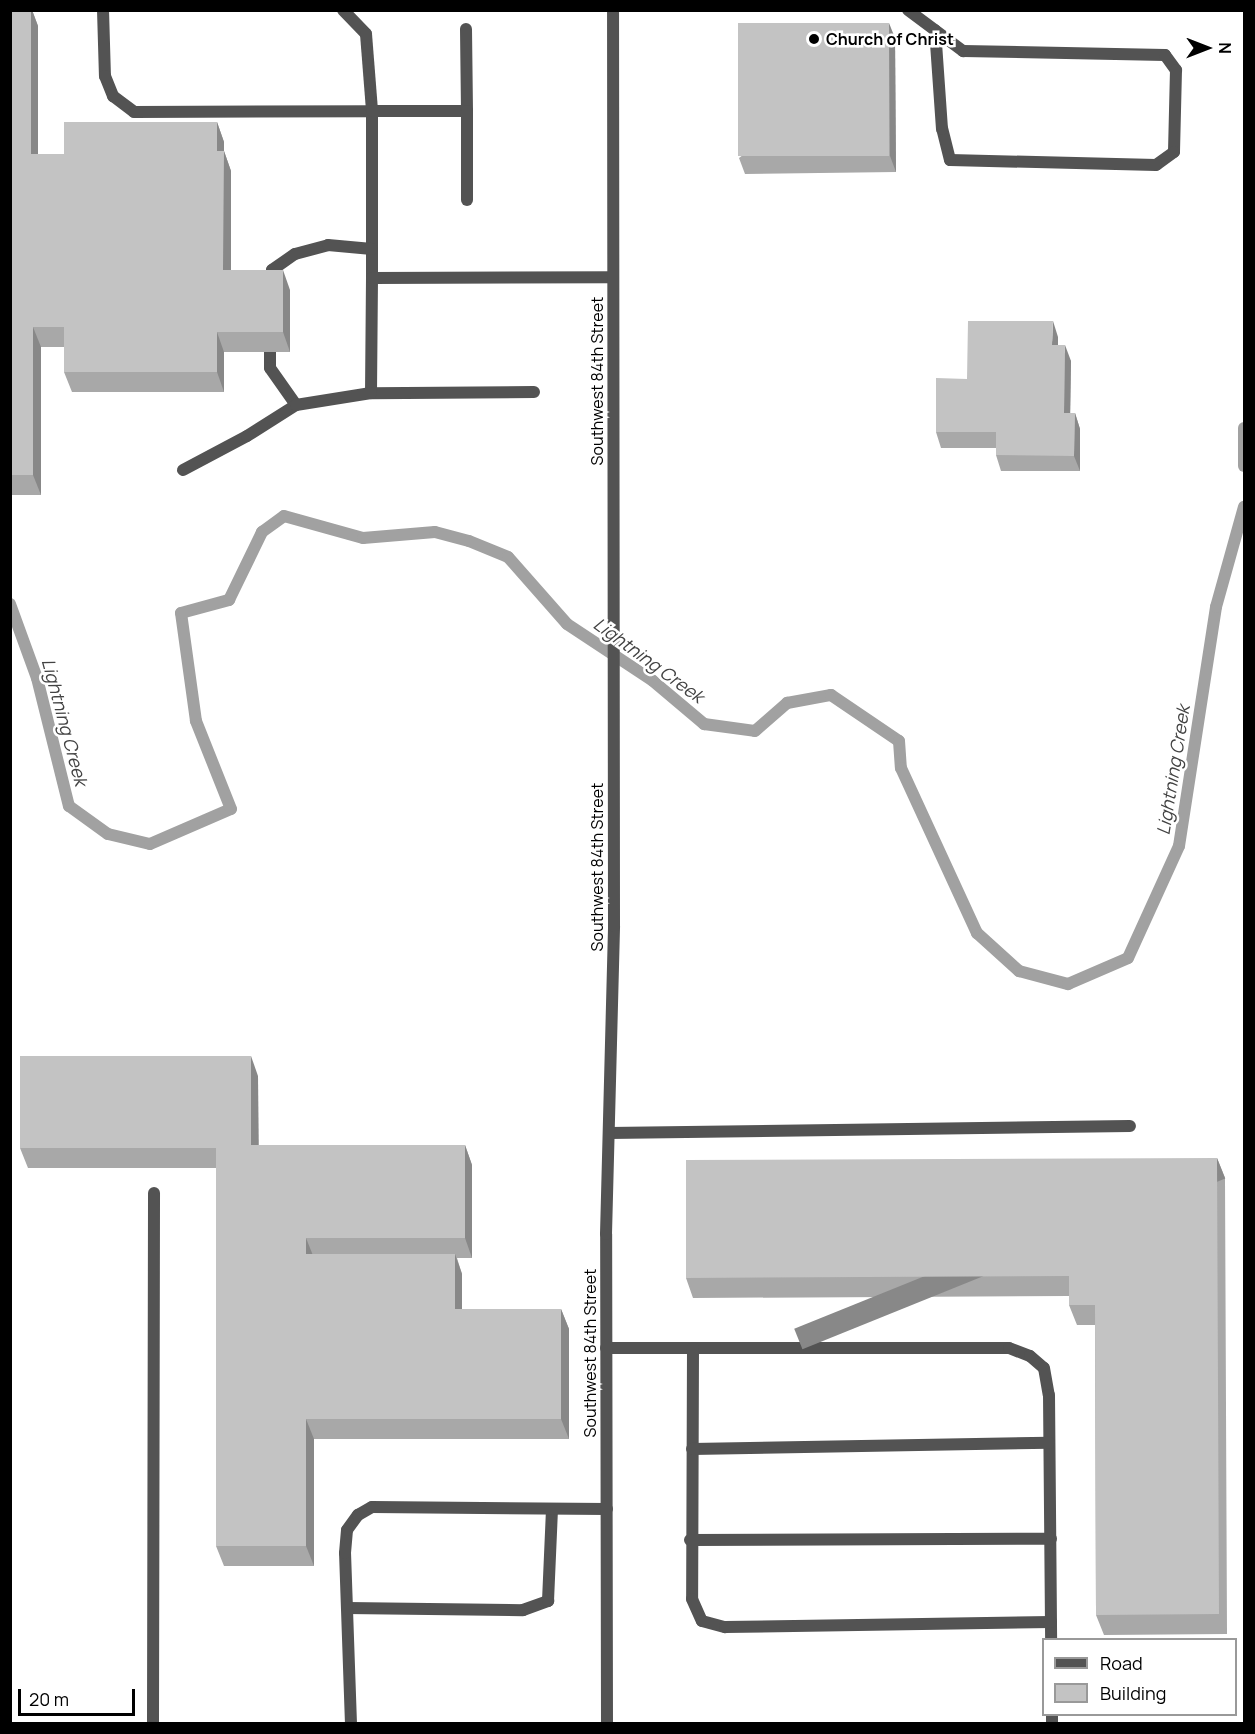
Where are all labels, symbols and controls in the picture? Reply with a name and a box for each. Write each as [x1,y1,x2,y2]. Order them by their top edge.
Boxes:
north arrow [1177,18,1237,78]
place label: Church of Christ [826,29,954,49]
marker: Church of Christ [807,32,821,46]
text: N [1214,42,1236,54]
street label: Southwest 84th Street [587,297,607,465]
water label: Lightning Creek [590,613,708,707]
water label: Lightning Creek [38,656,92,788]
water label: Lightning Creek [1152,704,1194,836]
street label: Southwest 84th Street [587,783,607,951]
street label: Southwest 84th Street [580,1269,600,1437]
legend [1042,1638,1237,1716]
text: Road [1100,1651,1143,1675]
scale bar [21,1677,138,1715]
text: Building [1100,1681,1166,1705]
text: 20 m [29,1687,69,1711]

